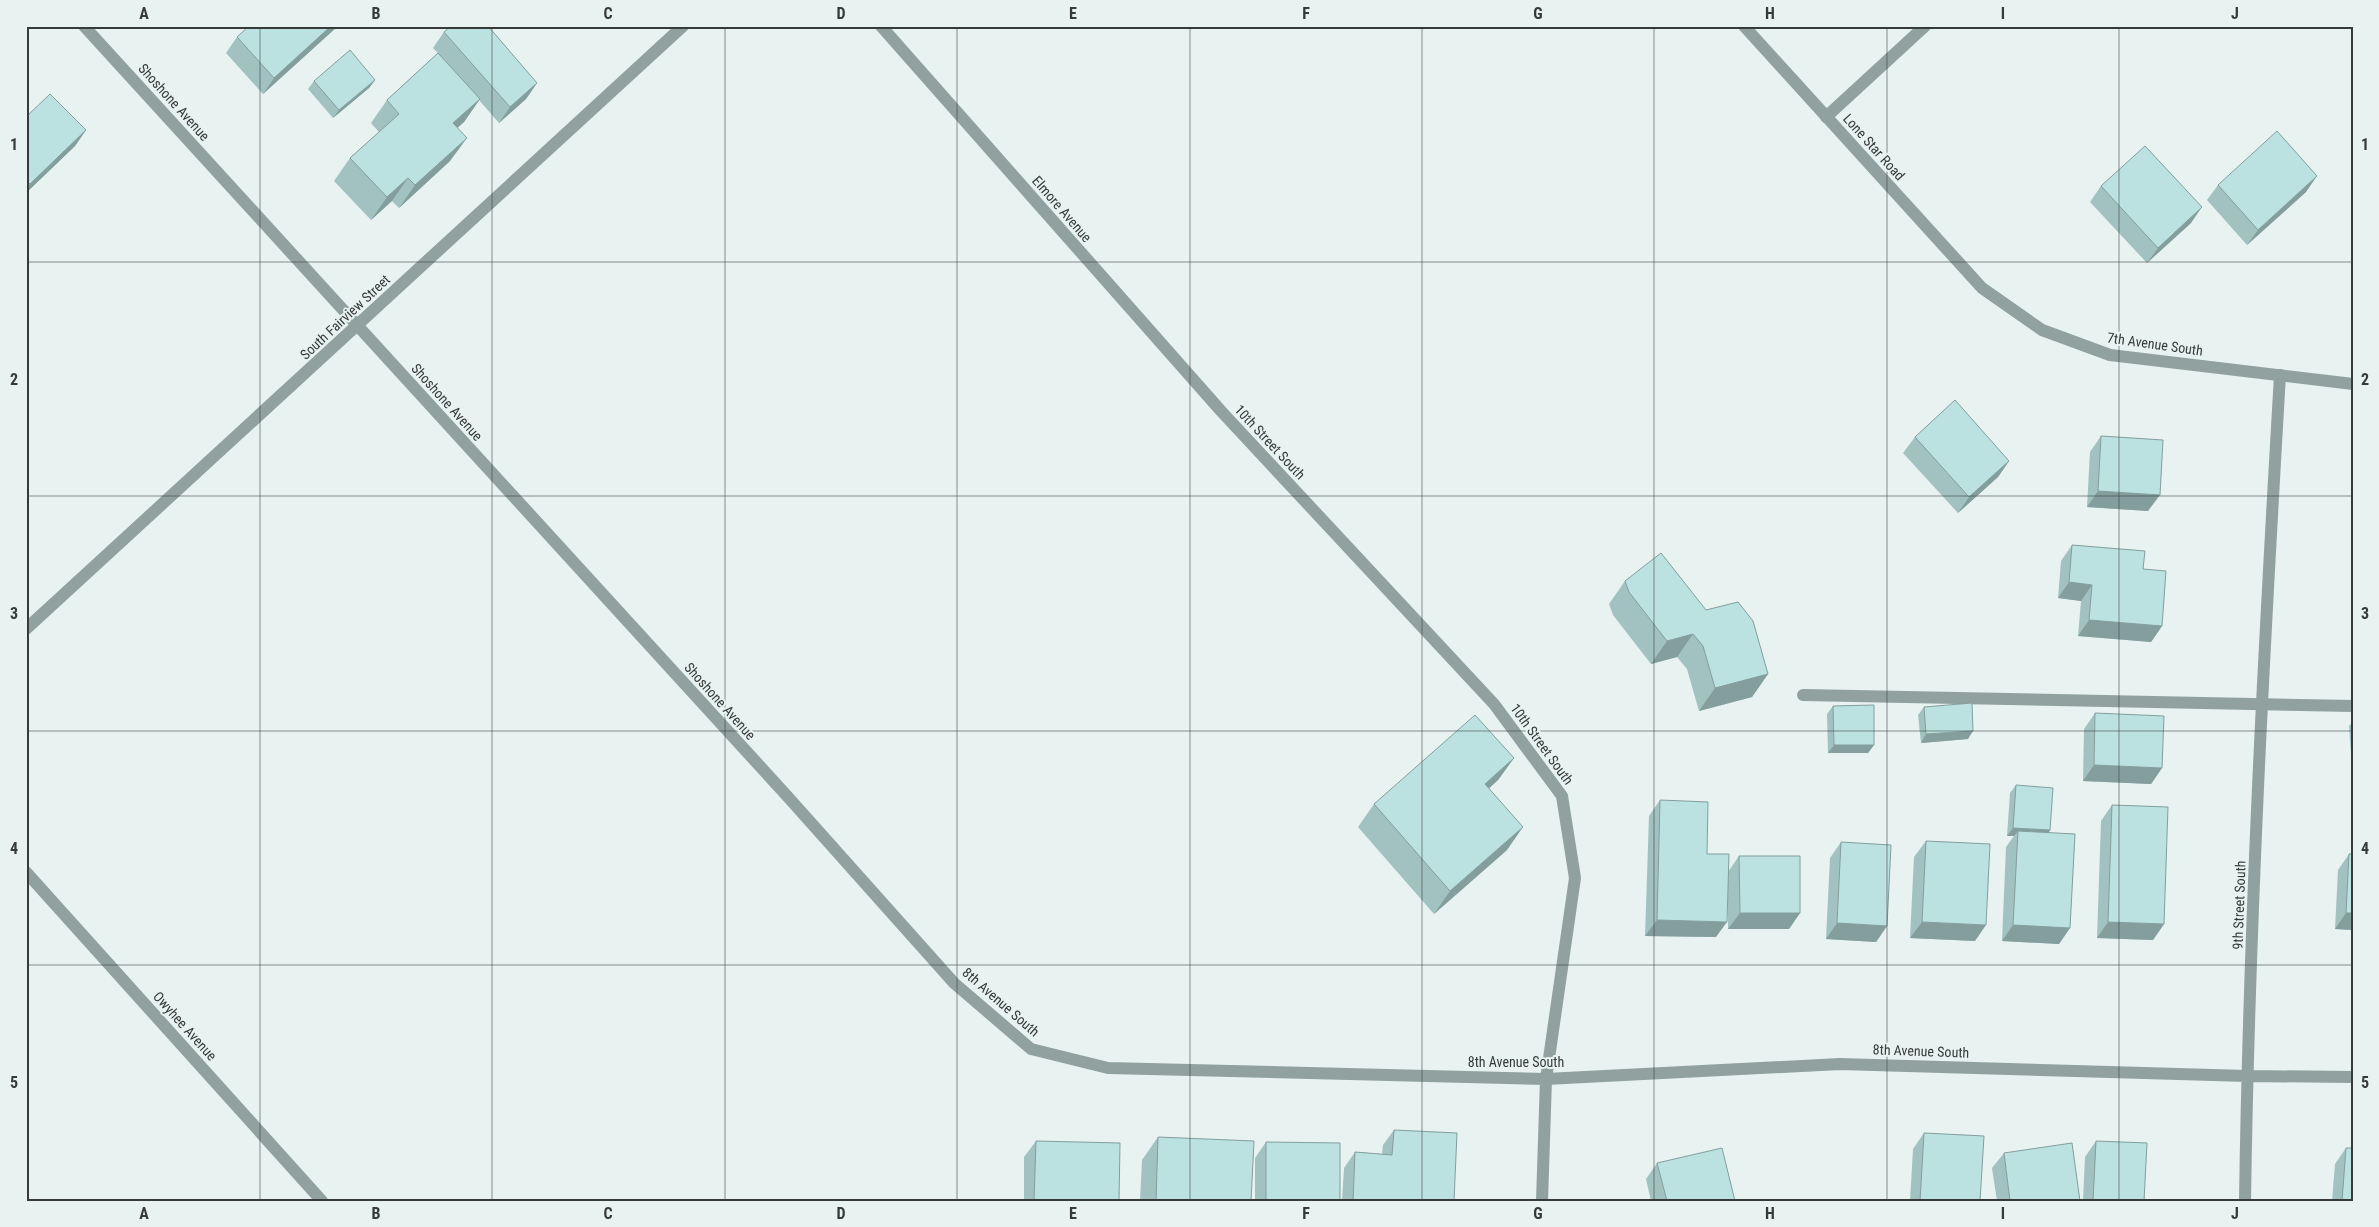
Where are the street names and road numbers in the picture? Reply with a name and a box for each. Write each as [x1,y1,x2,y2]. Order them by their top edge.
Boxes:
street label: Shoshone Avenue [135,60,213,144]
street label: Lone Star Road [1840,110,1908,184]
street label: Elmore Avenue [1029,173,1095,246]
street label: South Fairview Street [297,271,393,363]
street label: 7th Avenue South [2106,329,2204,359]
street label: Shoshone Avenue [408,360,486,444]
street label: 10th Street South [1231,401,1309,483]
street label: Shoshone Avenue [681,659,759,743]
street label: 10th Street South [1507,700,1577,788]
street label: 9th Street South [2229,860,2249,950]
street label: 8th Avenue South [959,964,1043,1040]
street label: Owyhee Avenue [150,988,220,1064]
street label: 8th Avenue South [1872,1041,1970,1061]
street label: 8th Avenue South [1468,1054,1564,1070]

